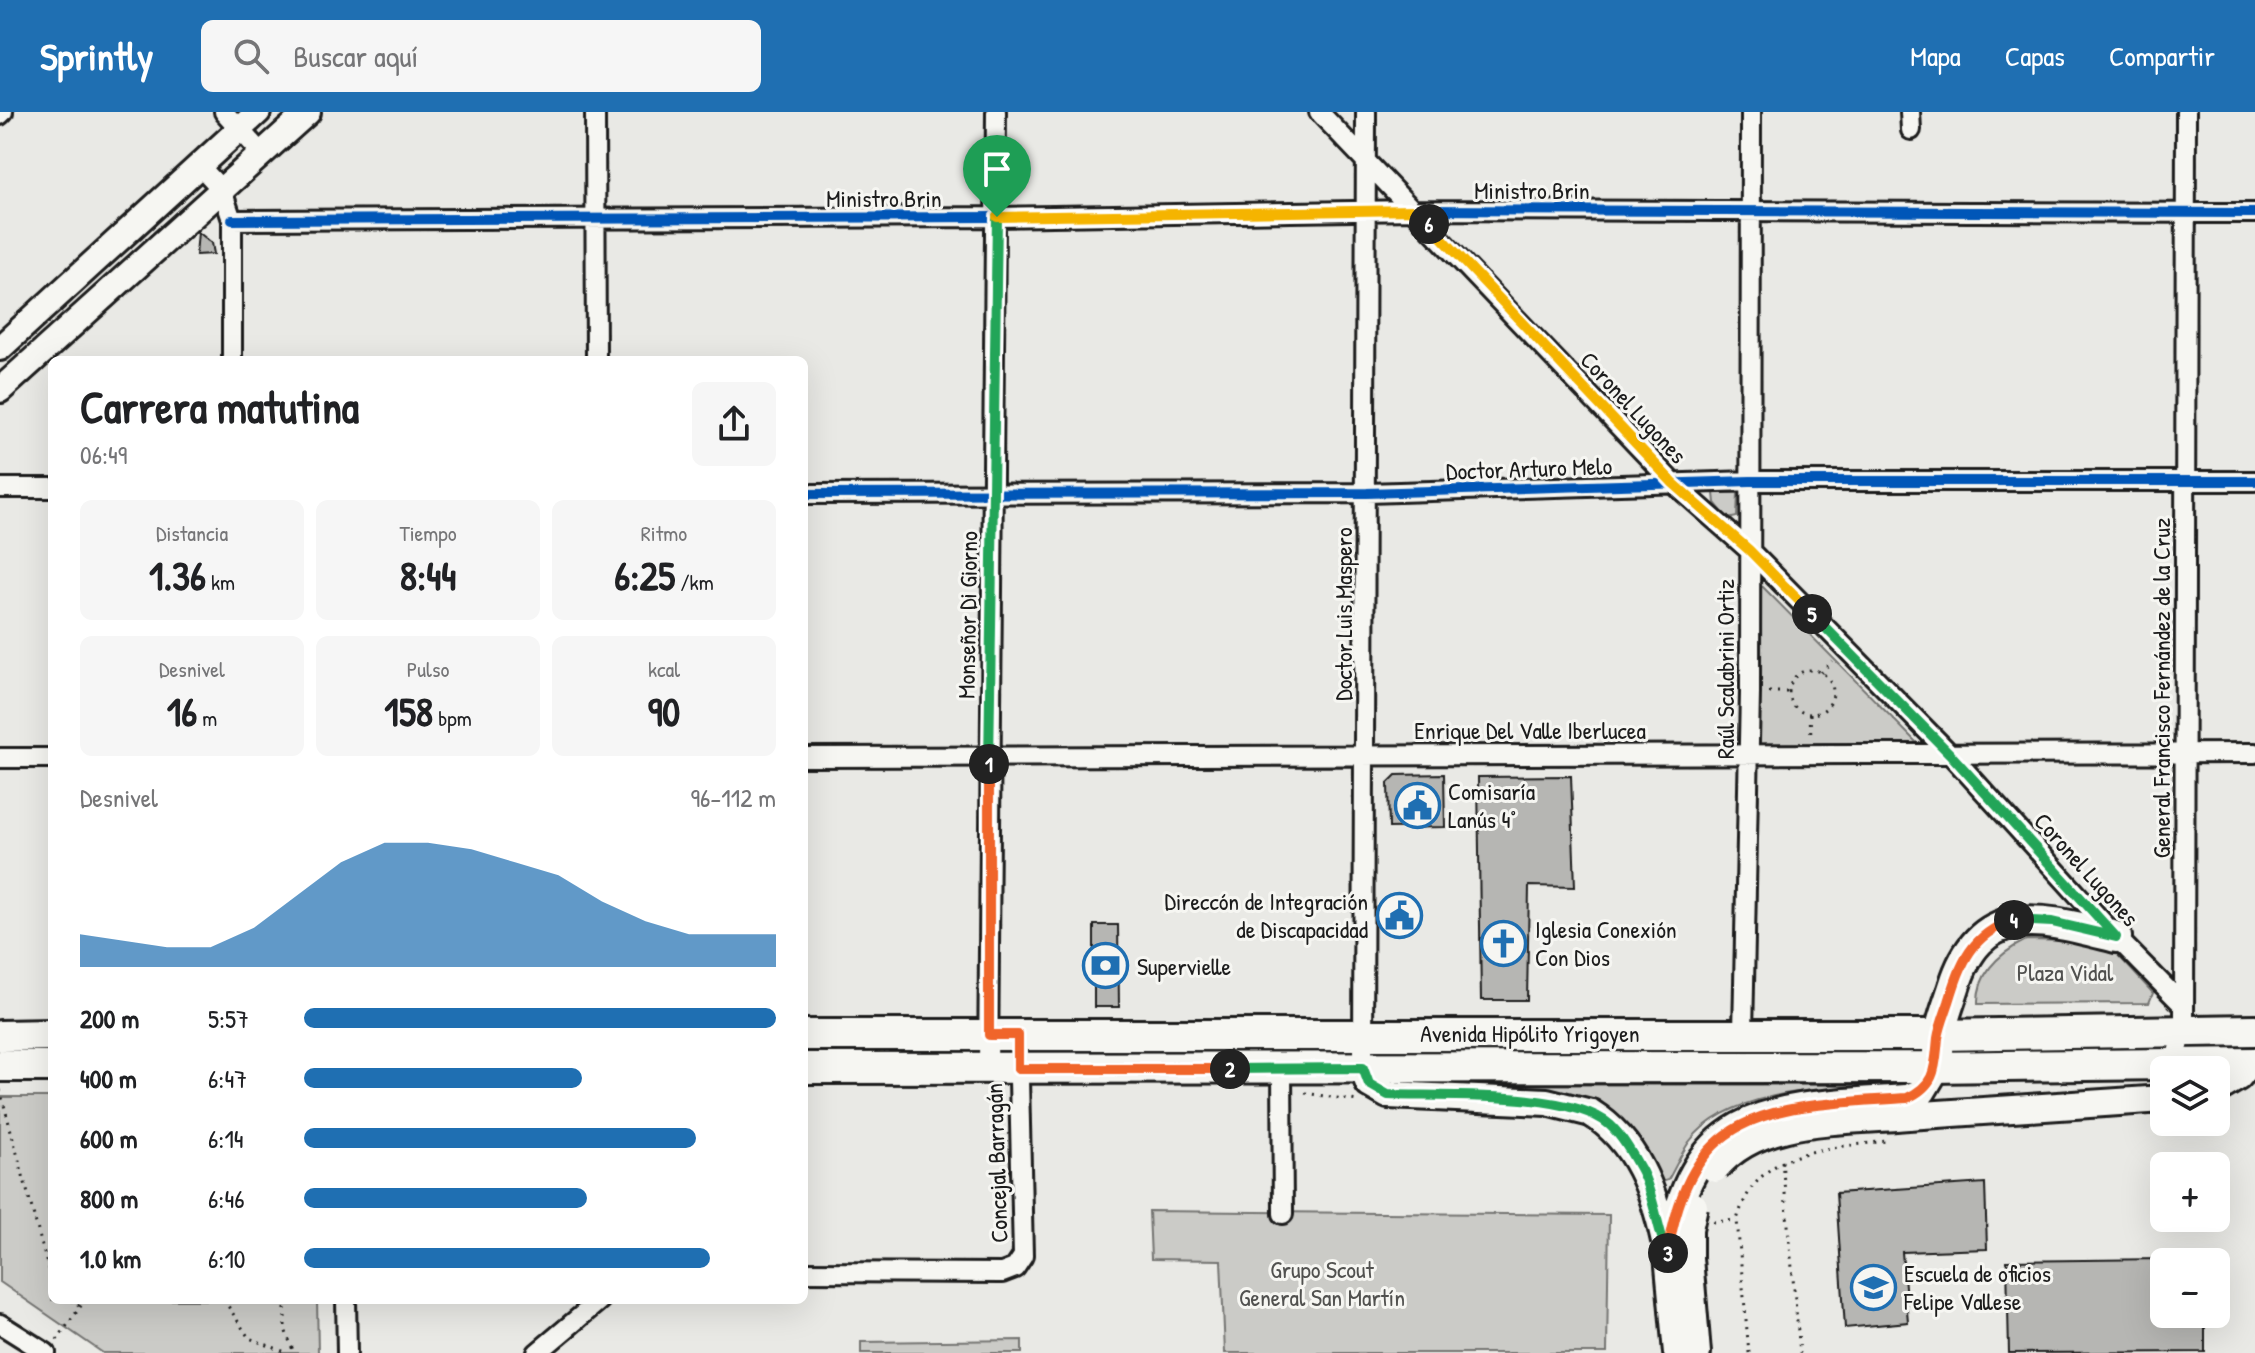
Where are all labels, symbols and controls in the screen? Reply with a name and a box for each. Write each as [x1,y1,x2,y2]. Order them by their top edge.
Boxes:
search box [201,20,761,92]
text: Sprintly [40,30,153,82]
icon: search [229,34,273,78]
text: Buscar aquí [293,36,418,76]
text: Mapa [1910,37,1961,75]
text: Capas [2005,37,2065,75]
text: Compartir [2109,37,2215,75]
pin [963,135,1031,217]
icon: arrive [975,147,1019,191]
street label: Ministro Brin [1474,174,1590,206]
street label: Ministro Brin [826,182,942,214]
pin: 6 [1409,204,1449,244]
text: 6 [1425,209,1433,239]
street label: Coronel Lugones [1574,344,1694,470]
text: Carrera matutina [80,377,359,437]
button: share [692,382,776,466]
text: 06:49 [80,437,127,472]
street label: Doctor Arturo Melo [1445,449,1613,487]
text: Distancia [156,518,228,548]
text: Tiempo [399,518,457,548]
text: Ritmo [641,518,687,548]
street label: General Francisco Fernández de la Cruz [2145,518,2177,858]
street label: Doctor Luis Maspero [1327,527,1359,701]
street label: Monseñor Di Giorno [950,531,984,699]
text: 1.36 [149,548,206,602]
text: 8:44 [400,548,456,602]
text: 6:25 [614,548,675,602]
text: km [206,567,235,597]
text: /km [675,567,714,597]
street label: Raúl Scalabrini Ortiz [1709,579,1741,759]
pin: 5 [1792,594,1832,634]
text: 5 [1807,599,1817,629]
text: Desnivel [159,654,225,684]
text: Pulso [407,654,449,684]
text: kcal [648,654,680,684]
text: 16 [167,684,197,738]
text: 158 [384,684,433,738]
text: 90 [648,684,680,738]
text: m [197,703,217,733]
text: bpm [433,703,472,733]
street label: Enrique Del Valle Iberlucea [1414,714,1646,746]
pin: 1 [969,744,1009,784]
text: 1 [985,749,993,779]
place label: Comisaría Lanús 4° [1448,775,1535,835]
text: Desnivel [80,780,158,815]
text: 96–112 m [690,780,776,815]
public building icon: Comisaría Lanús 4° [1393,781,1441,829]
street label: Coronel Lugones [2027,805,2147,933]
place label: Direccón de Integración de Discapacidad [1165,885,1368,945]
public building icon: Direccón de Integración de Discapacidad [1375,891,1423,939]
pin: 4 [1994,900,2034,940]
text: 4 [2010,905,2018,935]
place label: Iglesia Conexión Con Dios [1535,913,1677,973]
church icon: Iglesia Conexión Con Dios [1480,919,1528,967]
bank icon: Supervielle [1082,942,1130,990]
place label: Supervielle [1137,950,1232,982]
park label: Plaza Vidal [2017,956,2114,988]
text: 200 m [80,1001,139,1036]
text: 5:57 [208,1001,249,1036]
street label: Avenida Hipólito Yrigoyen [1420,1017,1640,1049]
pin: 2 [1210,1049,1250,1089]
text: 2 [1225,1054,1235,1084]
map controls [2150,1056,2230,1328]
button: layers [2150,1056,2230,1136]
text: 400 m [80,1061,137,1096]
text: 6:47 [208,1061,247,1096]
street label: Concejal Barragán [977,1083,1015,1243]
text: 600 m [80,1121,137,1156]
text: 6:14 [208,1121,244,1156]
button: + [2150,1152,2230,1232]
text: 800 m [80,1181,138,1216]
text: 6:46 [208,1181,245,1216]
pin: 3 [1648,1233,1688,1273]
text: 3 [1663,1238,1673,1268]
text: 1.0 km [80,1241,141,1276]
text: 6:10 [208,1241,246,1276]
button: − [2150,1248,2230,1328]
park label: Grupo Scout General San Martín [1239,1253,1405,1313]
place label: Escuela de oficios Felipe Vallese [1903,1257,2051,1317]
school or university icon: Escuela de oficios Felipe Vallese [1849,1263,1897,1311]

